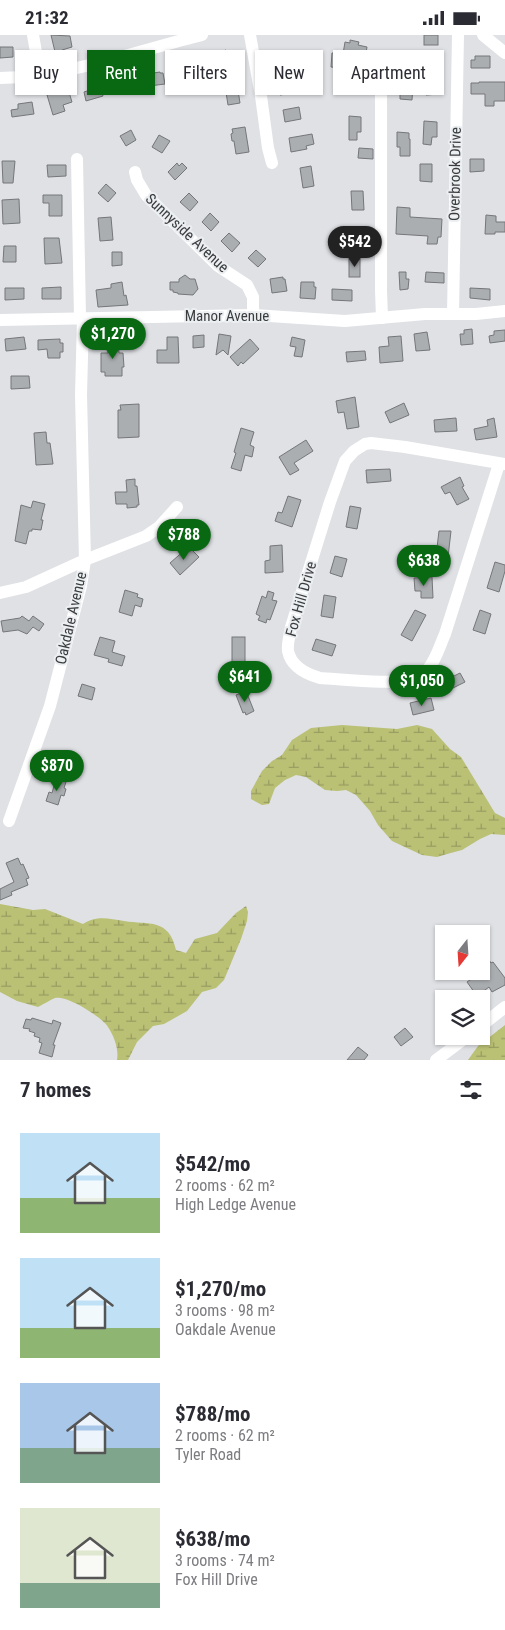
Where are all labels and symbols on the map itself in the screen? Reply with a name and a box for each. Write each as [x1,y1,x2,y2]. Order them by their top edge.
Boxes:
street label: Overbrook Drive [445,127,465,221]
street label: Sunnyside Avenue [142,190,232,276]
pin: $542 [325,225,385,268]
street label: Manor Avenue [185,307,269,325]
pin: $1,270 [72,317,154,360]
pin: $788 [154,519,214,561]
pin: $638 [394,545,454,587]
street label: Fox Hill Drive [282,559,320,639]
street label: Oakdale Avenue [52,570,90,666]
pin: $641 [215,661,275,703]
pin: $1,050 [381,665,463,707]
pin: $870 [27,749,87,792]
north arrow [435,925,490,980]

